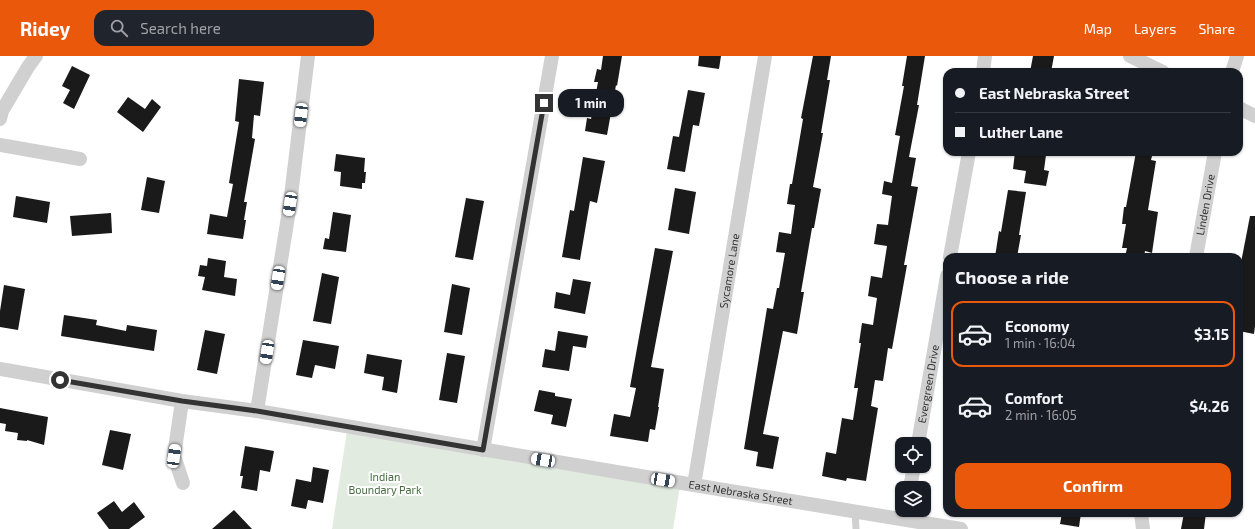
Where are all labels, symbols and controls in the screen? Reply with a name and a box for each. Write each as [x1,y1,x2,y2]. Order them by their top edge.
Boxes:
search box [94,10,374,46]
text: Ridey [20,17,70,40]
icon: search [108,17,130,39]
text: Search here [140,19,221,37]
text: Map [1084,20,1112,37]
text: Layers [1134,20,1176,37]
text: Share [1198,20,1235,37]
text: East Nebraska Street [979,84,1129,102]
callout: 1 min [558,89,624,117]
route end [535,94,553,112]
text: 1 min [575,95,607,111]
car [294,102,308,128]
text: Luther Lane [979,123,1063,141]
street label: Linden Drive [1193,173,1217,236]
car [282,191,298,217]
street label: Sycamore Lane [716,232,742,309]
car [270,265,286,291]
text: Choose a ride [955,266,1069,288]
icon: car [957,316,993,352]
text: Economy [1005,317,1070,335]
text: $3.15 [1194,325,1229,343]
text: 1 min · 16:04 [1005,335,1076,351]
car [259,339,275,365]
street label: Evergreen Drive [915,343,941,424]
route start [51,371,69,389]
icon: car [957,388,993,424]
text: Comfort [1005,389,1063,407]
text: $4.26 [1190,397,1229,415]
text: 2 min · 16:05 [1005,407,1077,423]
map controls [895,437,931,517]
button: locate [895,437,931,473]
car [166,443,182,469]
car [530,452,556,468]
button: Confirm [955,463,1231,509]
park label: Indian Boundary Park [348,470,422,496]
car [650,472,676,488]
street label: East Nebraska Street [688,477,794,507]
button: layers [895,481,931,517]

